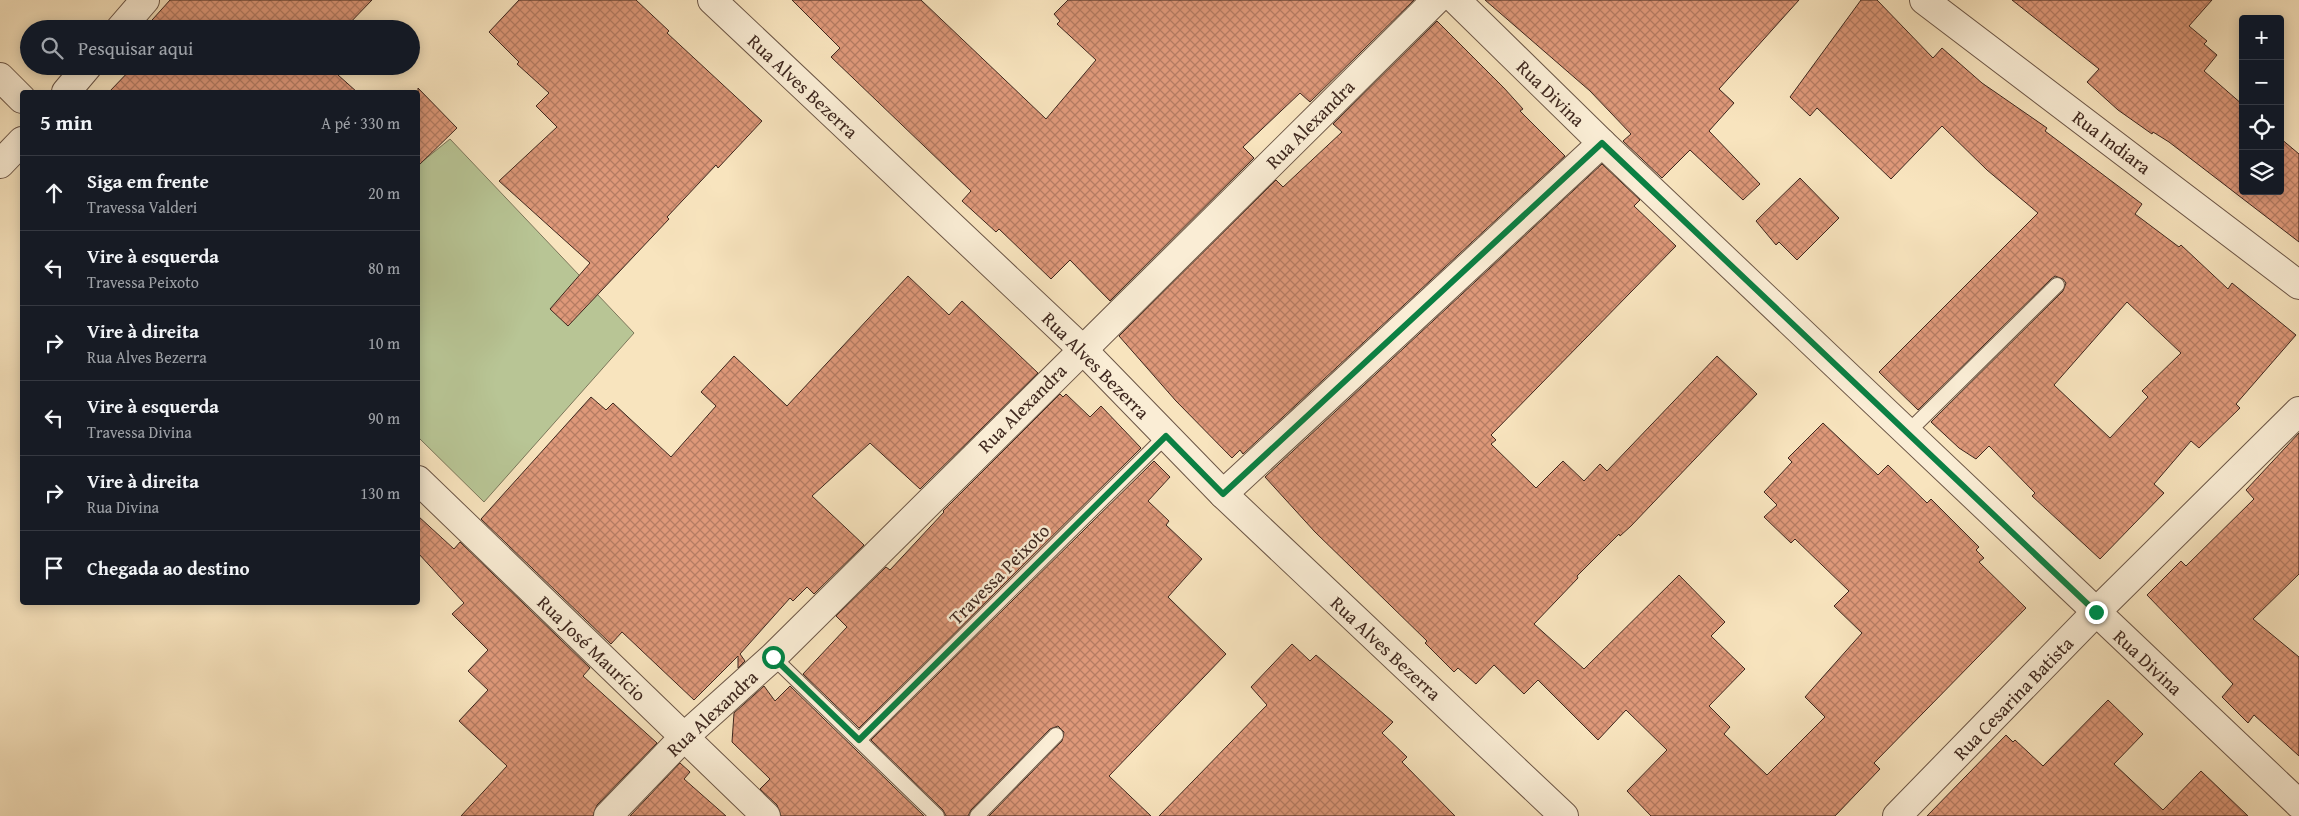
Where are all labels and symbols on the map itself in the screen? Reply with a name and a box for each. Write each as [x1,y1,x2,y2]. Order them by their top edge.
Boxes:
street label: Rua Alves Bezerra [741,27,865,145]
street label: Rua Divina [1510,53,1592,133]
street label: Rua Alexandra [1259,73,1361,175]
street label: Rua Indiara [2067,103,2157,181]
street label: Rua Alves Bezerra [1036,305,1156,425]
street label: Rua Alexandra [971,357,1073,459]
street label: Travessa Peixoto [942,517,1056,631]
street label: Rua José Maurício [531,589,653,707]
street label: Rua Alves Bezerra [1324,589,1448,707]
route end [2085,601,2108,624]
street label: Rua Divina [2107,623,2189,701]
street label: Rua Cesarina Batista [1947,630,2079,766]
route start [762,646,785,669]
street label: Rua Alexandra [660,663,764,763]

